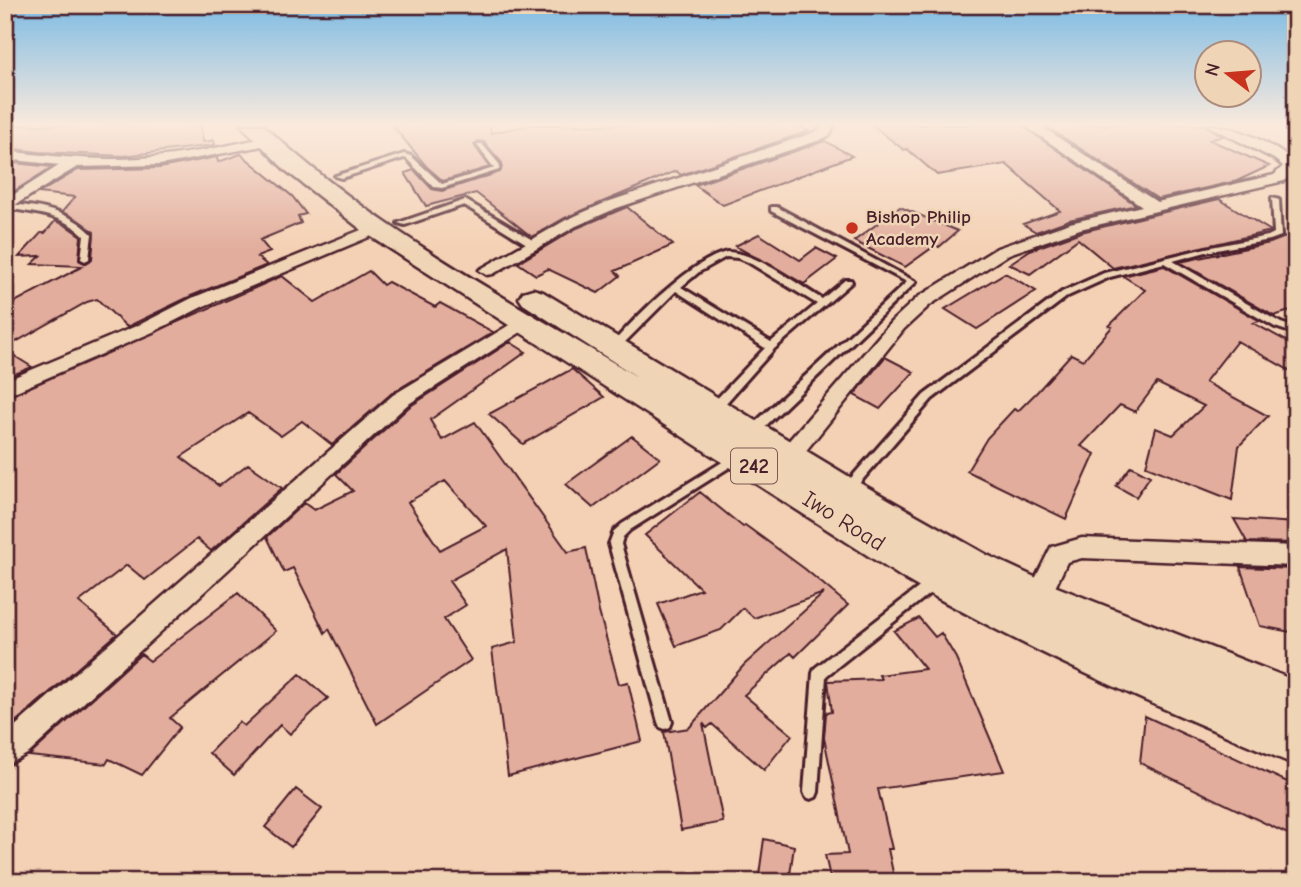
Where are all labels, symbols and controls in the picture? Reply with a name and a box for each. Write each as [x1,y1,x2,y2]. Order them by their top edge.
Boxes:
north arrow [1192,38,1262,108]
text: N [1200,61,1225,79]
place label: Bishop Philip Academy [866,206,971,250]
marker: Bishop Philip Academy [844,220,860,236]
road number: 242 [731,448,777,484]
street label: Iwo Road [798,485,890,557]

